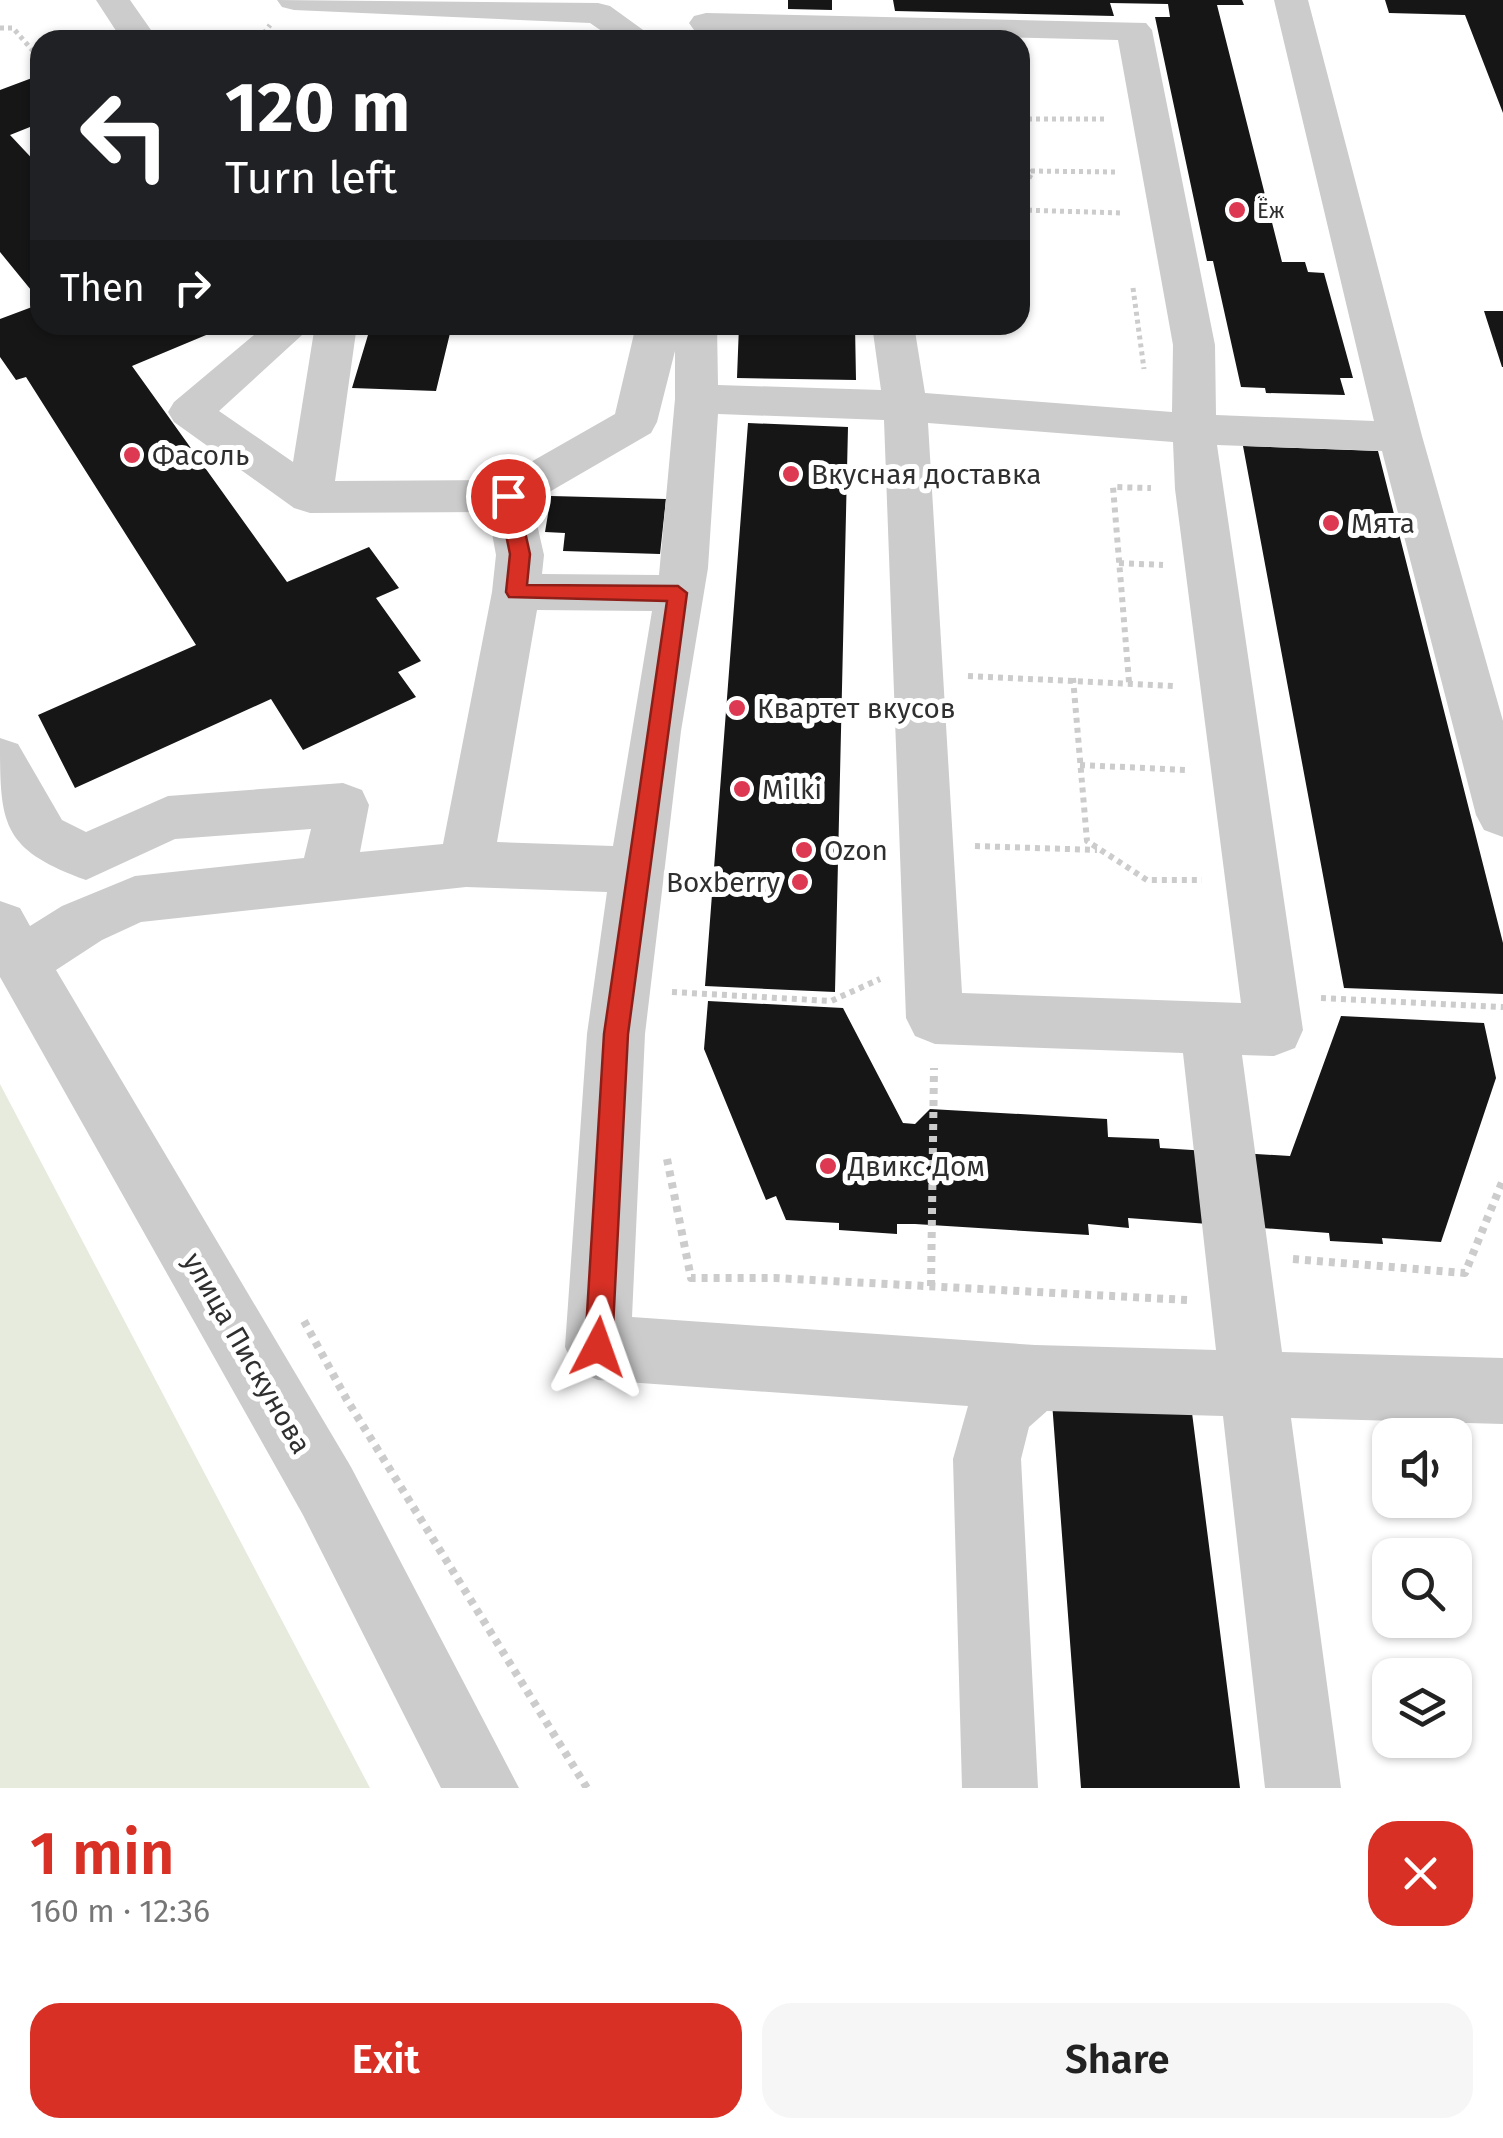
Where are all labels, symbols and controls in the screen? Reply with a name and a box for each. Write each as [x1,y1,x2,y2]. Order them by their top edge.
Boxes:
text: 120 m [225,66,410,150]
icon: left [60,70,190,200]
text: Turn left [225,151,397,205]
place label: Ёж [1257,197,1285,224]
marker: Ёж [1226,199,1248,221]
icon: right [165,260,220,315]
text: Then [60,265,145,311]
place label: Фасоль [152,439,249,472]
marker: Фасоль [121,444,143,466]
pin [466,454,551,539]
place label: Вкусная доставка [811,458,1041,491]
marker: Вкусная доставка [780,463,802,485]
icon: arrive [481,469,536,524]
place label: Мята [1351,507,1415,540]
marker: Мята [1320,512,1342,534]
place label: Квартет вкусов [757,692,956,725]
marker: Квартет вкусов [726,697,748,719]
place label: Milki [762,773,822,806]
marker: Milki [731,778,753,800]
place label: Ozon [824,834,888,867]
marker: Ozon [793,839,815,861]
place label: Boxberry [666,866,780,899]
marker: Boxberry [789,871,811,893]
place label: Двикс Дом [847,1150,985,1183]
marker: Двикс Дом [817,1155,839,1177]
street label: улица Пискунова [176,1247,318,1459]
position arrow [546,1295,650,1399]
map controls [1372,1418,1472,1758]
button: sound [1372,1418,1472,1518]
button: search [1372,1538,1472,1638]
button: layers [1372,1658,1472,1758]
text: 1 min [30,1818,175,1890]
button: close [1368,1821,1473,1926]
text: 160 m · 12:36 [30,1892,210,1930]
button: Exit [30,2003,742,2118]
button: Share [762,2003,1473,2118]

